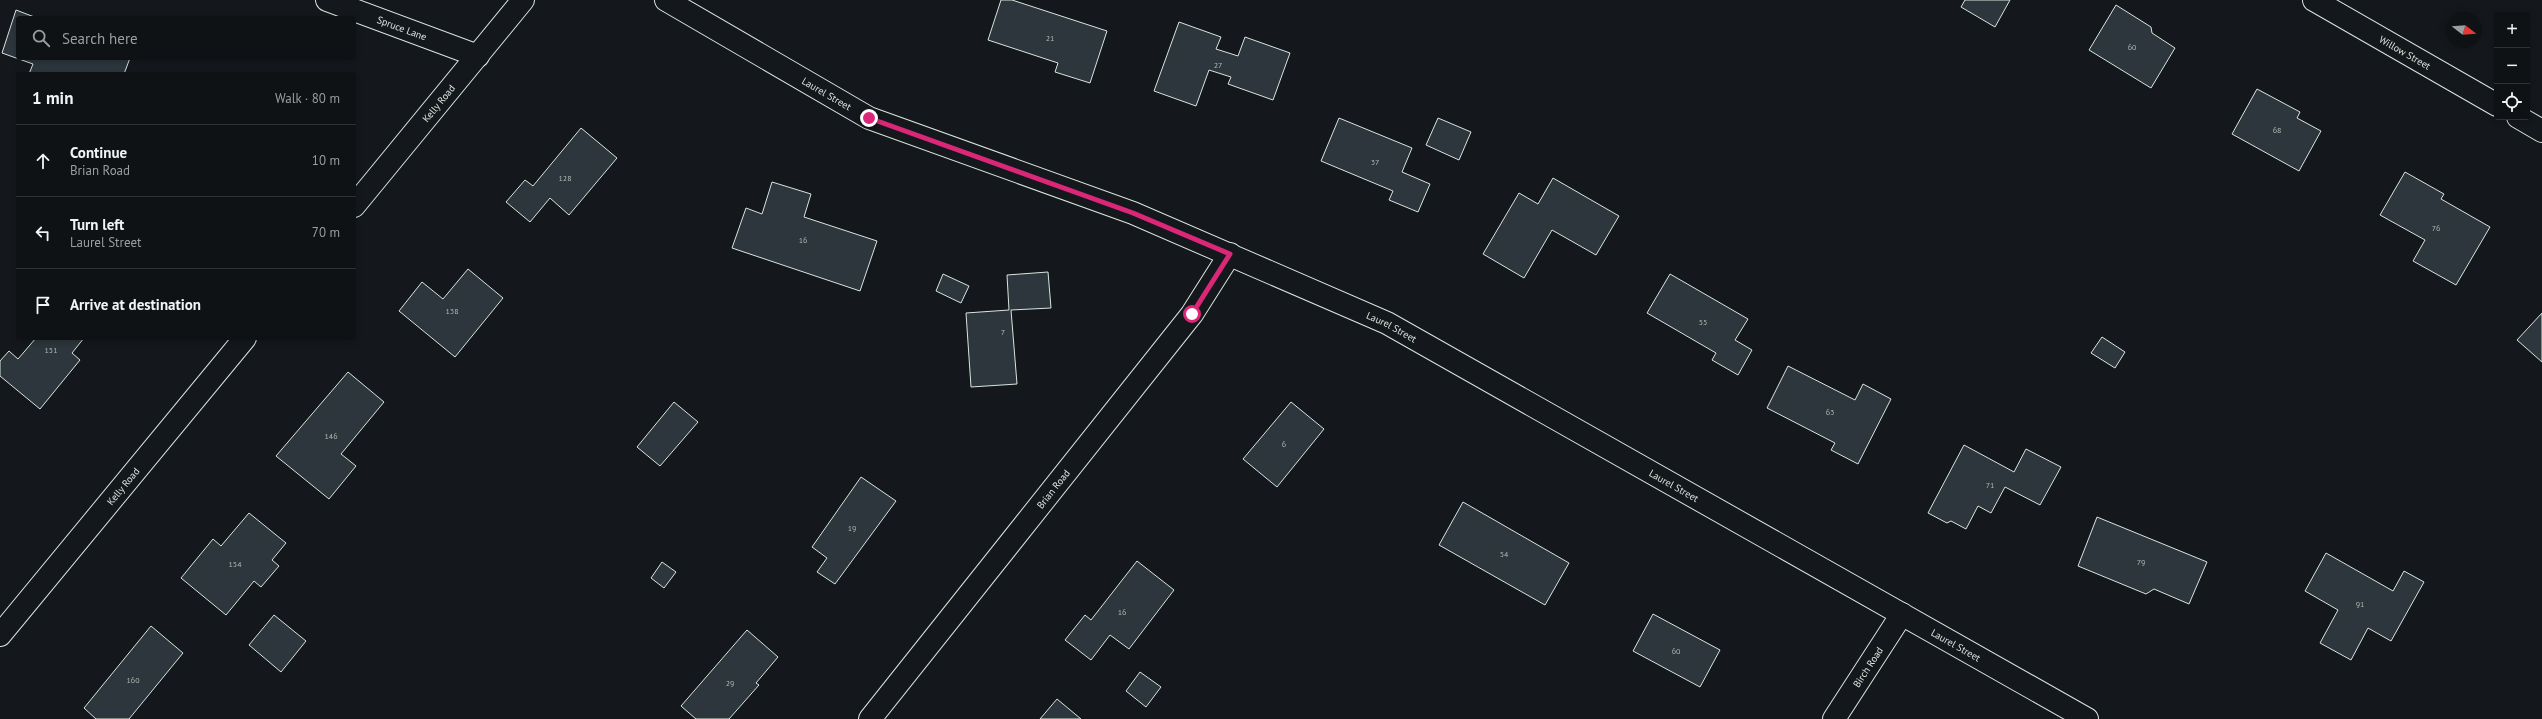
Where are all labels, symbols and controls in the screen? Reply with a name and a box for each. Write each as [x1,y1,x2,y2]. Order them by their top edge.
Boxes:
north arrow [2446,12,2482,48]
map controls [2494,12,2530,120]
button: + [2494,12,2530,48]
street label: Spruce Lane [375,13,429,43]
search box [16,16,356,60]
icon: search [30,27,52,49]
text: Search here [62,29,138,48]
street label: Willow Street [2377,32,2434,72]
house number: 21 [1046,33,1054,43]
house number: 60 [2128,42,2137,52]
button: − [2494,48,2530,84]
house number: 27 [1214,60,1222,70]
street label: Laurel Street [800,74,854,113]
street label: Kelly Road [419,82,458,125]
button: locate [2494,84,2530,120]
text: 1 min [32,87,73,109]
text: Walk · 80 m [275,90,340,107]
route end [860,109,878,127]
house number: 68 [2273,125,2281,135]
text: Continue [70,143,127,162]
icon: ahead [32,150,54,172]
text: 10 m [312,152,340,169]
house number: 37 [1371,157,1379,167]
text: Brian Road [70,162,130,179]
house number: 128 [558,173,572,183]
text: Turn left [70,215,124,234]
icon: left [32,222,54,244]
house number: 76 [2432,223,2440,233]
text: 70 m [312,224,340,241]
text: Laurel Street [70,234,141,251]
house number: 16 [799,235,807,245]
icon: arrive [32,294,54,316]
text: Arrive at destination [70,295,201,314]
route start [1183,305,1201,323]
house number: 138 [445,306,459,316]
street label: Laurel Street [1365,308,1420,345]
house number: 55 [1699,317,1707,327]
house number: 7 [1001,327,1005,337]
house number: 151 [44,345,58,355]
house number: 63 [1826,407,1834,417]
house number: 146 [324,431,338,441]
house number: 6 [1282,439,1286,449]
street label: Kelly Road [104,465,142,508]
street label: Laurel Street [1647,466,1702,505]
street label: Brian Road [1033,467,1072,511]
house number: 71 [1986,480,1994,490]
house number: 19 [848,523,856,533]
house number: 54 [1500,549,1509,559]
house number: 79 [2137,557,2145,567]
house number: 154 [228,559,242,569]
house number: 91 [2356,599,2364,609]
house number: 16 [1118,607,1126,617]
street label: Laurel Street [1929,626,1984,664]
street label: Birch Road [1850,644,1886,690]
house number: 60 [1672,646,1681,656]
house number: 160 [126,675,140,685]
house number: 29 [726,678,734,688]

